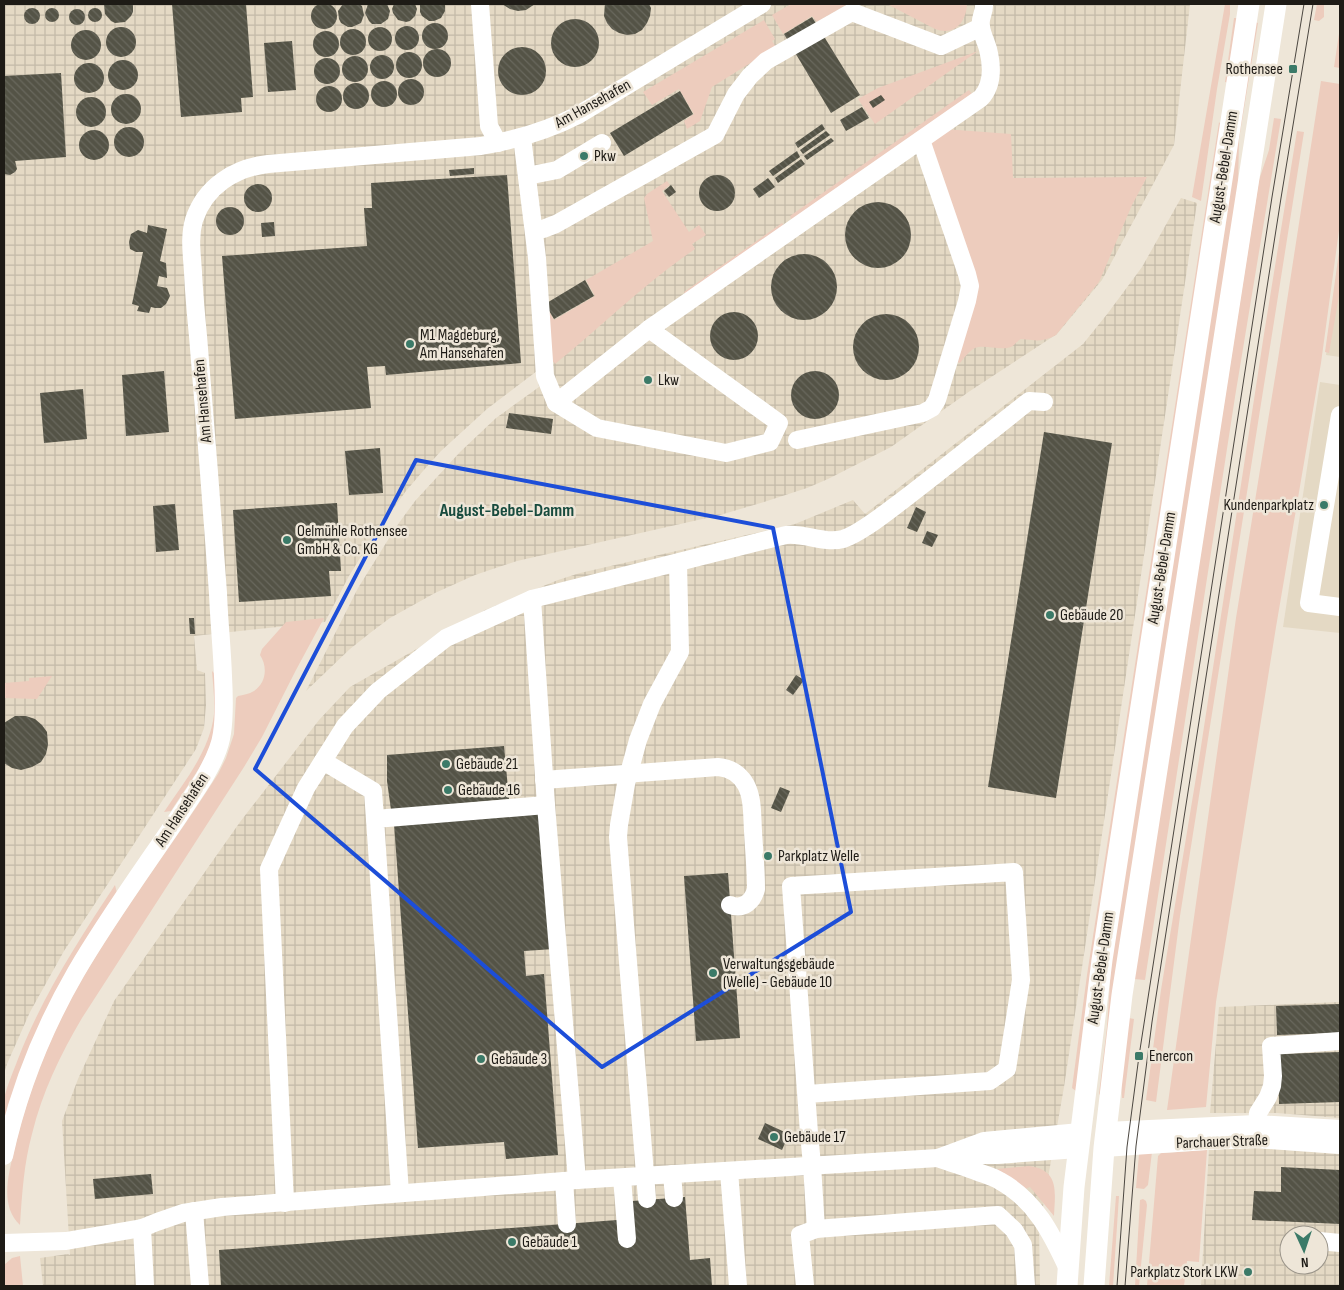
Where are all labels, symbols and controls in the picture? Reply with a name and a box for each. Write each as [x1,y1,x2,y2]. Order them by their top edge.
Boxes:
place label: Rothensee [1226,60,1283,79]
marker: Rothensee [1287,63,1299,75]
street label: Am Hansehafen [551,75,634,133]
street label: August-Bebel-Damm [1206,110,1242,225]
place label: Pkw [594,147,616,166]
marker: Pkw [578,150,590,162]
place label: M1 Magdeburg, Am Hansehafen [419,326,504,363]
marker: M1 Magdeburg, Am Hansehafen [404,338,416,350]
street label: Am Hansehafen [190,358,216,445]
place label: Lkw [658,371,679,390]
marker: Lkw [642,374,654,386]
place label: Kundenparkplatz [1224,496,1314,515]
marker: Kundenparkplatz [1318,499,1330,511]
district label: August-Bebel-Damm [439,500,574,521]
street label: August-Bebel-Damm [1144,511,1180,626]
place label: Oelmühle Rothensee GmbH & Co. KG [297,522,408,559]
marker: Oelmühle Rothensee GmbH & Co. KG [281,534,293,546]
place label: Gebäude 20 [1060,606,1123,625]
marker: Gebäude 20 [1044,609,1056,621]
place label: Gebäude 21 [456,755,518,774]
marker: Gebäude 21 [440,758,452,770]
street label: Am Hansehafen [151,770,213,851]
place label: Gebäude 16 [458,781,520,800]
marker: Gebäude 16 [442,784,454,796]
place label: Parkplatz Welle [778,847,859,866]
marker: Parkplatz Welle [762,850,774,862]
street label: August-Bebel-Damm [1084,911,1118,1026]
place label: Verwaltungsgebäude (Welle) - Gebäude 10 [723,955,835,992]
marker: Verwaltungsgebäude (Welle) - Gebäude 10 [707,967,719,979]
place label: Enercon [1149,1047,1193,1066]
place label: Gebäude 3 [491,1050,547,1069]
marker: Enercon [1133,1050,1145,1062]
marker: Gebäude 3 [475,1053,487,1065]
place label: Gebäude 17 [784,1128,846,1147]
marker: Gebäude 17 [768,1131,780,1143]
street label: Parchauer Straße [1176,1131,1268,1153]
north arrow [1279,1225,1329,1275]
place label: Gebäude 1 [522,1233,578,1252]
marker: Gebäude 1 [506,1236,518,1248]
text: N [1300,1254,1309,1271]
place label: Parkplatz Stork LKW [1130,1263,1239,1282]
marker: Parkplatz Stork LKW [1242,1266,1254,1278]

